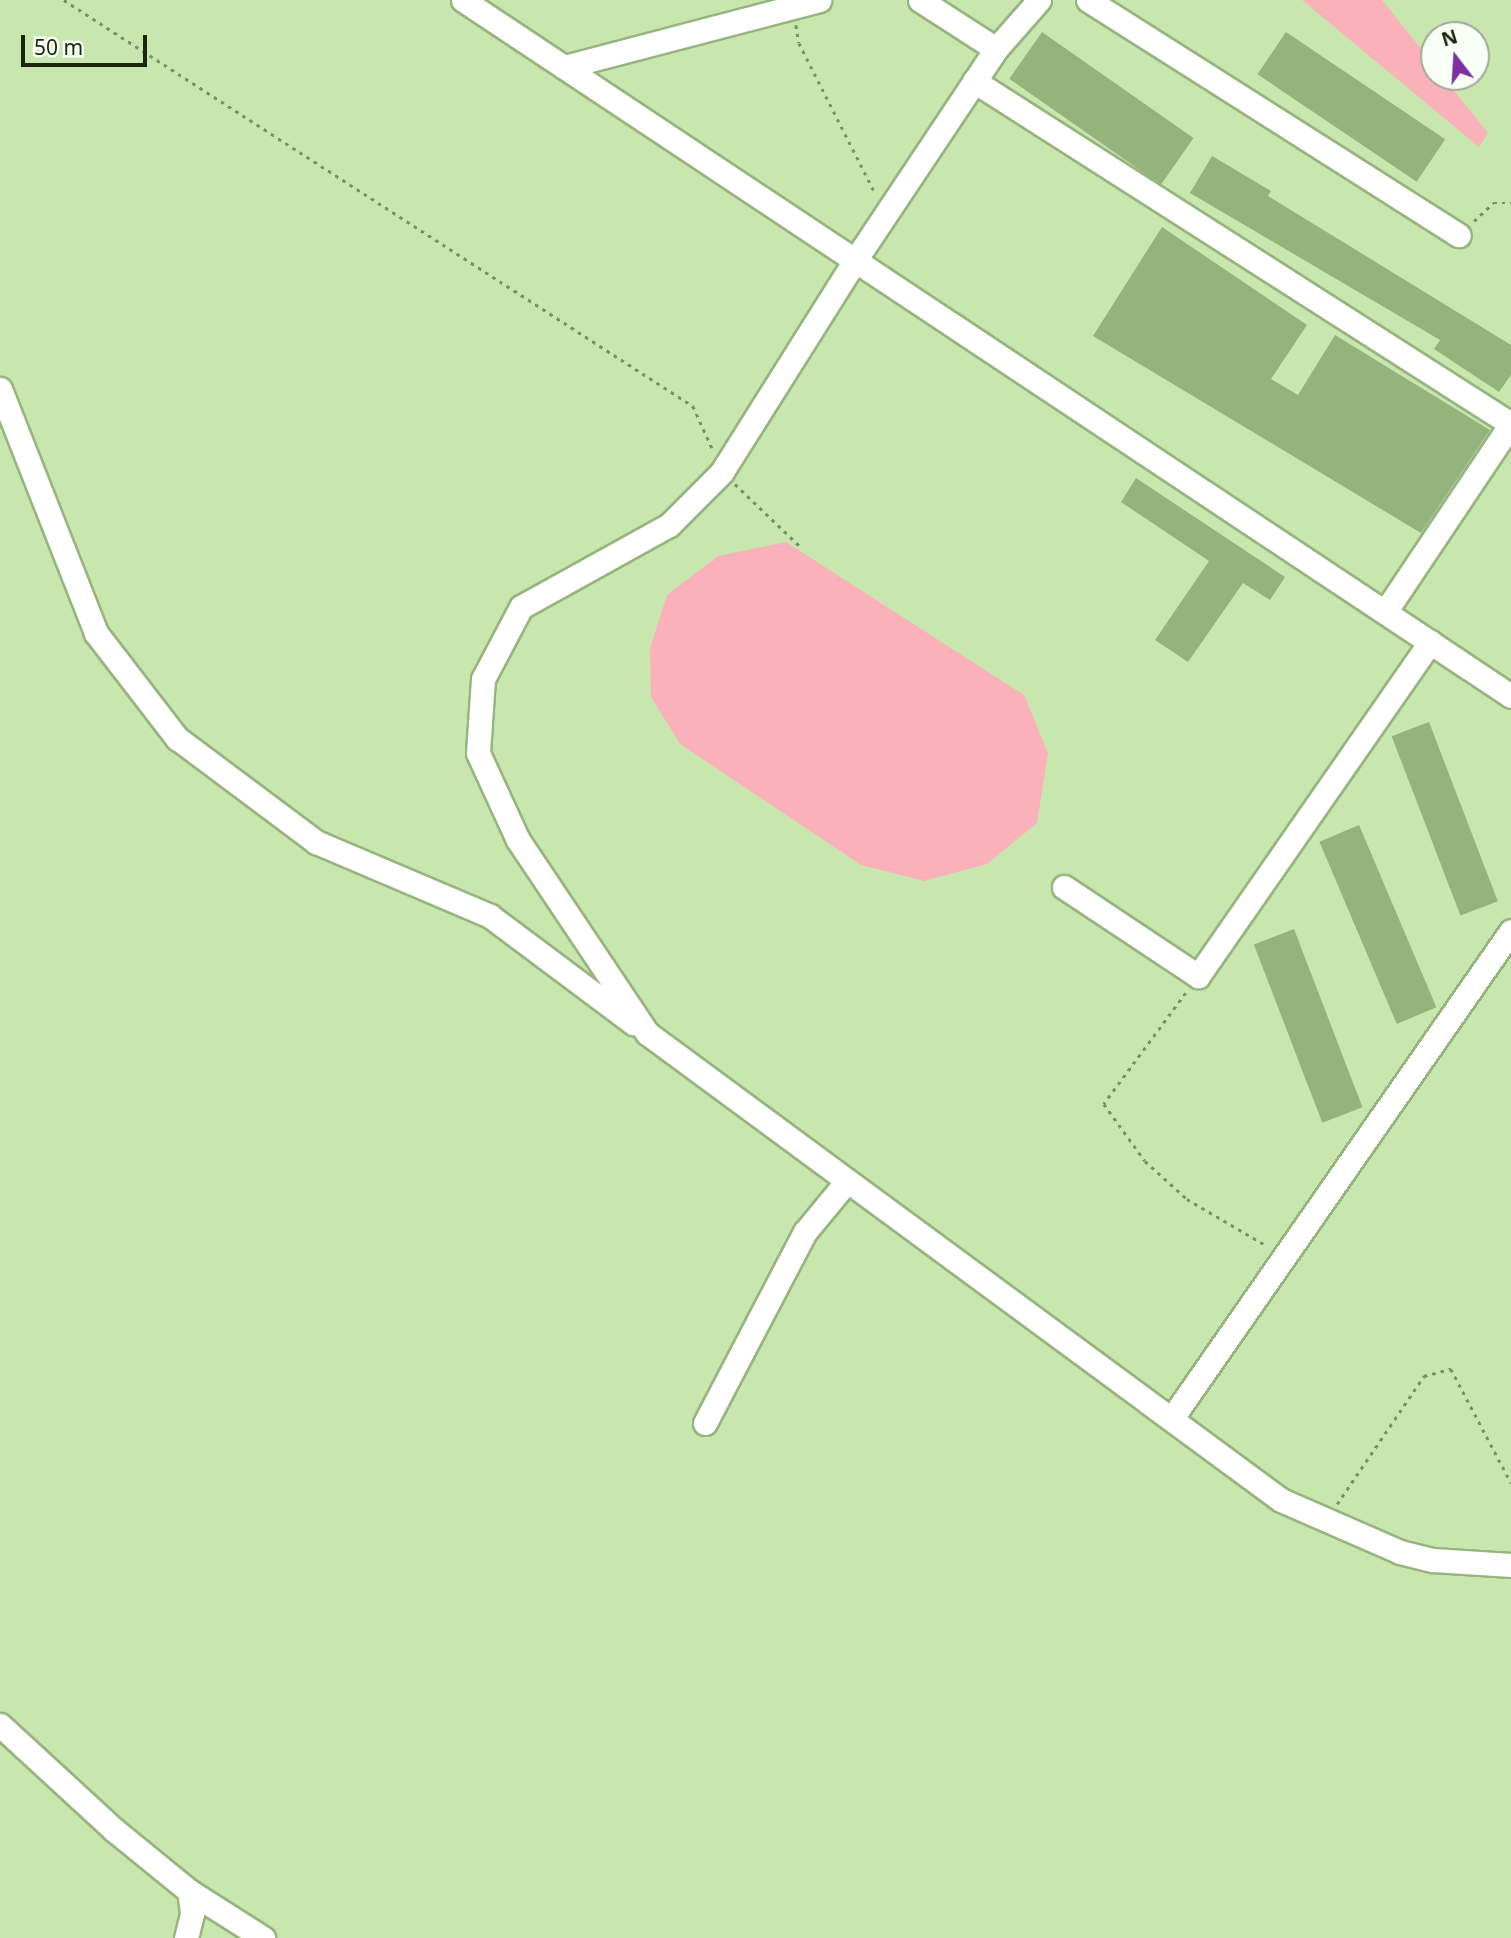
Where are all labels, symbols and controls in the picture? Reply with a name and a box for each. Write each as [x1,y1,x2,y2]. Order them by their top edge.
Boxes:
scale bar [24,21,150,65]
north arrow [1420,21,1490,91]
text: N [1438,23,1461,53]
text: 50 m [34,33,83,61]

